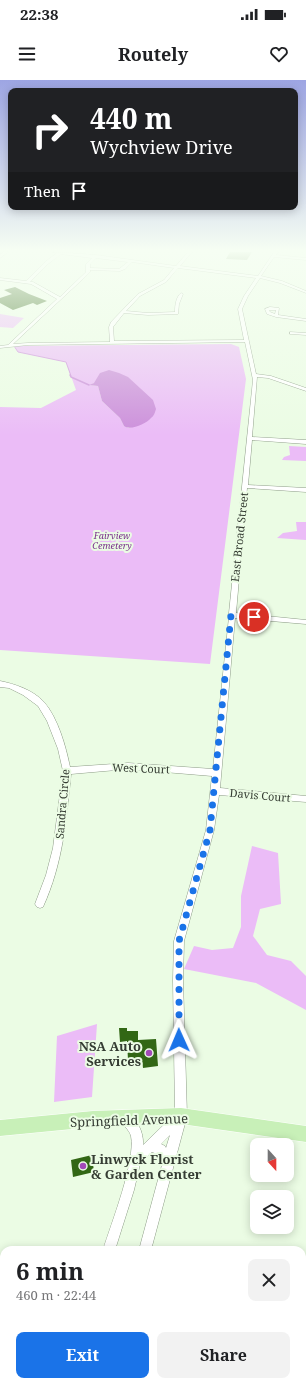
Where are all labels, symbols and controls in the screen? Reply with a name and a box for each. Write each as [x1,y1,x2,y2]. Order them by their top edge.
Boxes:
text: 22:38 [20,4,58,24]
text: Routely [118,42,188,66]
icon: menu [16,43,38,65]
icon: heart [268,43,290,65]
text: 440 m [90,99,172,137]
icon: right [24,104,76,156]
text: Wychview Drive [90,135,233,159]
icon: arrive [68,180,90,202]
text: Then [24,181,60,201]
street label: East Broad Street [227,491,251,583]
park label: Fairview Cemetery [92,529,132,552]
pin [237,600,271,634]
icon: arrive [243,606,265,628]
street label: West Court [112,759,170,777]
street label: Sandra Circle [51,768,73,840]
street label: Davis Court [229,785,291,805]
position arrow [158,1019,200,1061]
place label: NSA Auto Services [79,1037,141,1070]
marker: NSA Auto Services [144,1048,154,1058]
street label: Springfield Avenue [70,1109,188,1131]
north arrow [250,1138,294,1182]
map controls [250,1138,294,1234]
place label: Linwyck Florist & Garden Center [91,1150,202,1183]
marker: Linwyck Florist & Garden Center [78,1161,88,1171]
button: layers [250,1190,294,1234]
text: 6 min [16,1254,84,1287]
button: close [248,1259,290,1301]
text: 460 m · 22:44 [16,1286,96,1304]
button: Exit [16,1332,149,1378]
button: Share [157,1332,290,1378]

